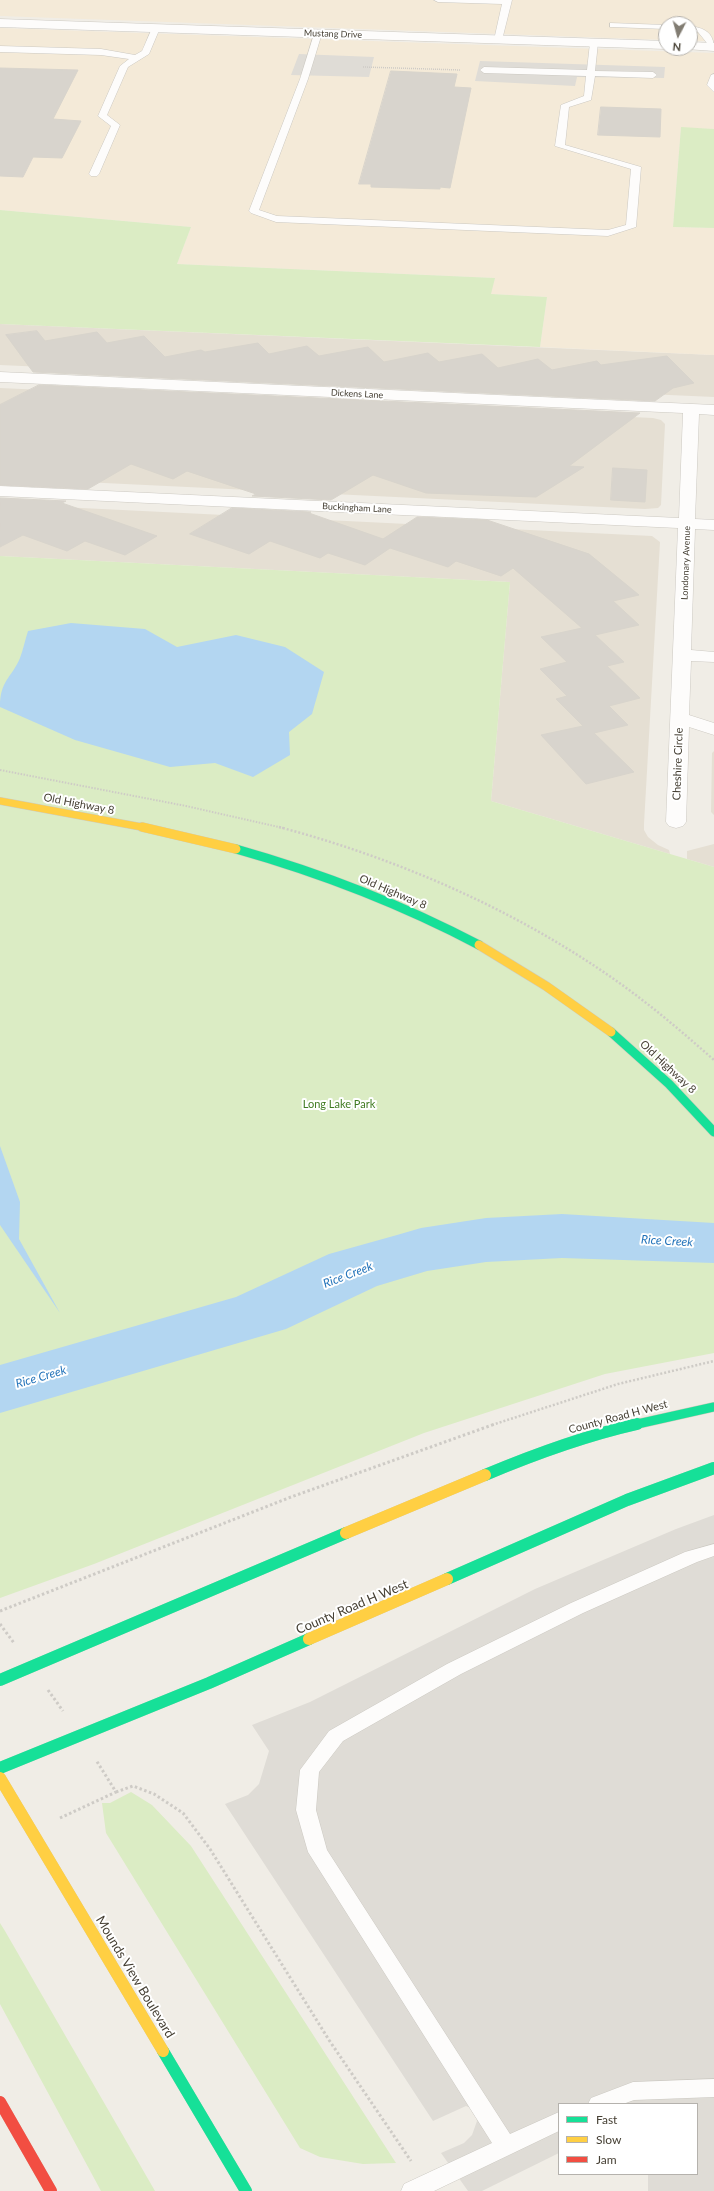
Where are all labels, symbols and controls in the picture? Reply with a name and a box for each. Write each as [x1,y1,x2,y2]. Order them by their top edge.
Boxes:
north arrow [658,16,698,56]
street label: Mustang Drive [304,28,362,40]
text: N [672,41,682,54]
street label: Dickens Lane [331,387,383,401]
street label: Buckingham Lane [322,501,392,515]
street label: Londonary Avenue [679,526,693,600]
street label: Cheshire Circle [670,727,686,801]
street label: Old Highway 8 [42,791,116,817]
street label: Old Highway 8 [357,872,429,912]
street label: Old Highway 8 [637,1038,699,1096]
park label: Long Lake Park [303,1097,375,1111]
water label: Rice Creek [641,1232,693,1250]
water label: Rice Creek [321,1259,375,1291]
water label: Rice Creek [14,1363,68,1391]
street label: County Road H West [567,1397,669,1437]
street label: County Road H West [294,1576,410,1638]
street label: Mounds View Boulevard [92,1913,178,2041]
legend [558,2103,698,2175]
text: Fast [596,2112,617,2127]
text: Slow [596,2132,621,2147]
text: Jam [596,2152,617,2167]

